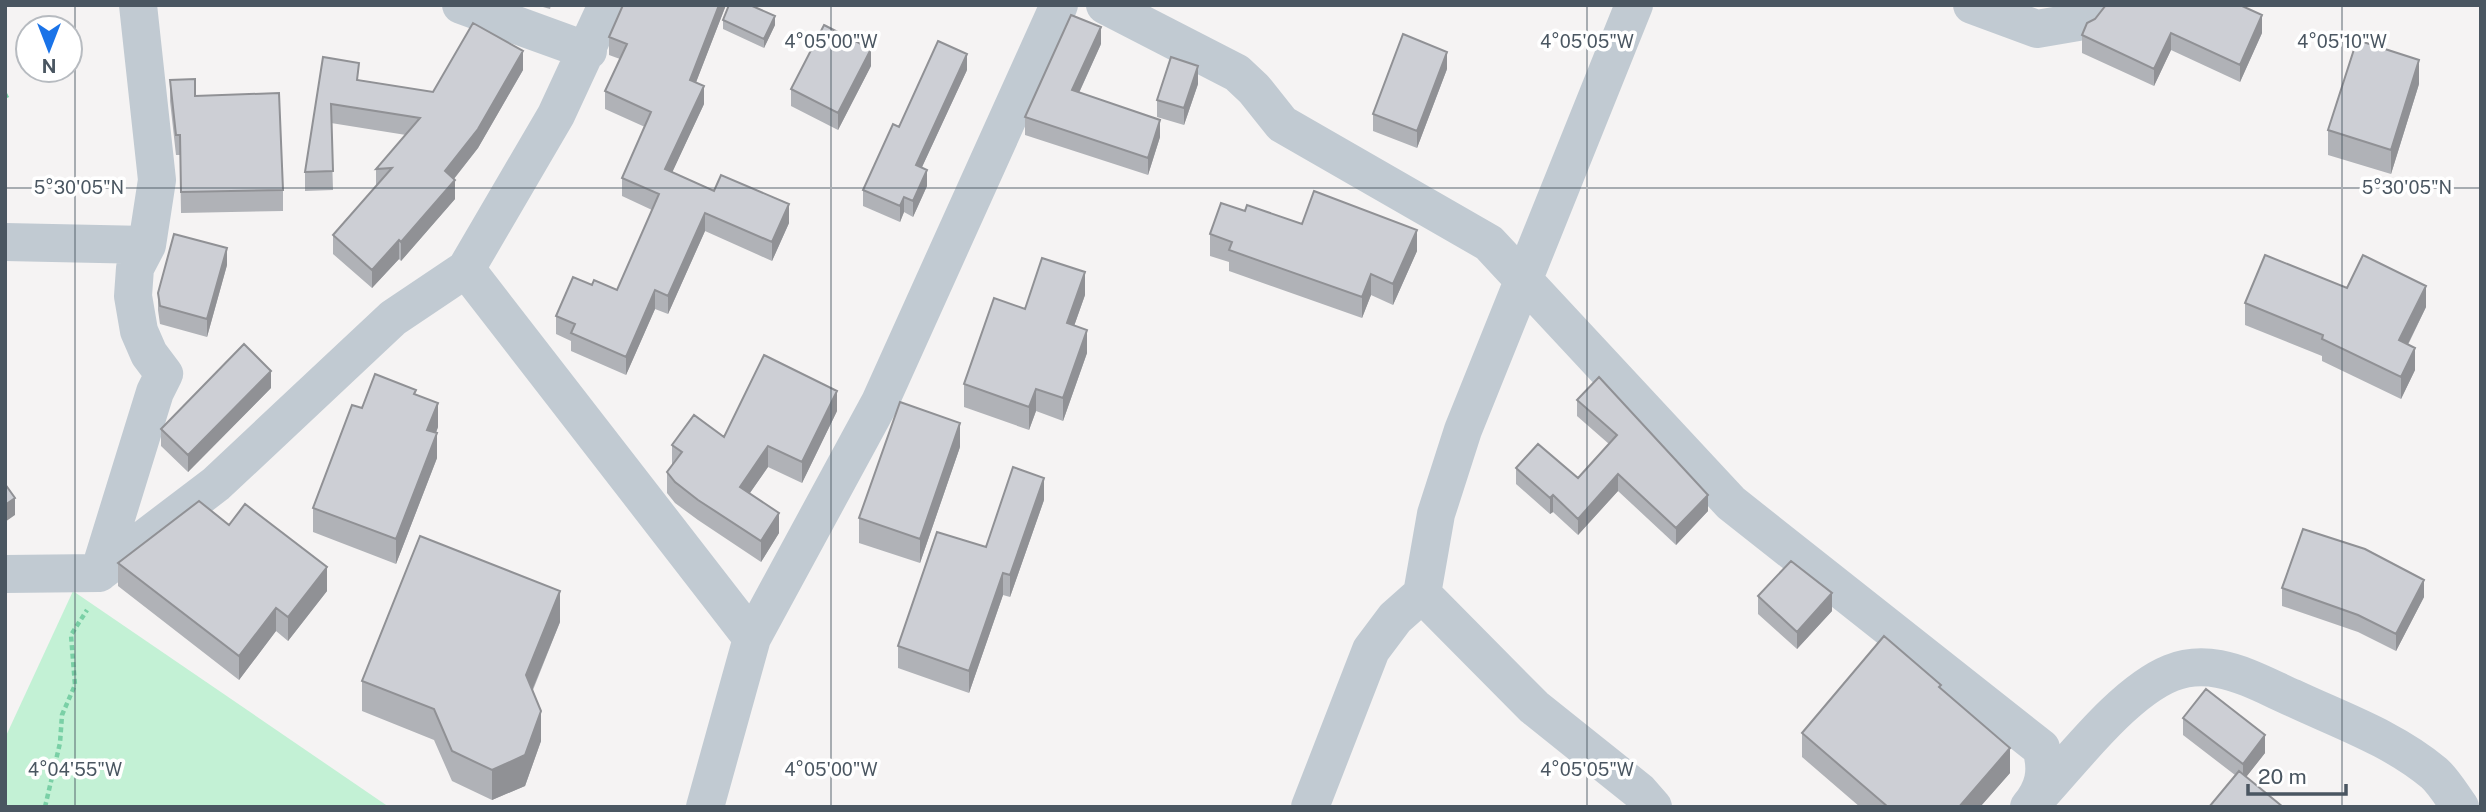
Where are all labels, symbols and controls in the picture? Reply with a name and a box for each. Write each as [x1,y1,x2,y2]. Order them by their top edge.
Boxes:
north arrow [14,14,84,84]
text: 4°05'00"W [784,31,878,52]
text: 4°05'05"W [1540,31,1634,52]
text: 4°05'10"W [2297,31,2387,52]
text: N [42,55,56,77]
text: 5°30'05"N [34,177,124,198]
text: 5°30'05"N [2362,177,2452,198]
scale bar [2248,752,2346,796]
text: 4°04'55"W [28,759,122,780]
text: 4°05'00"W [784,759,878,780]
text: 4°05'05"W [1540,759,1634,780]
text: 20 m [2258,764,2307,789]

